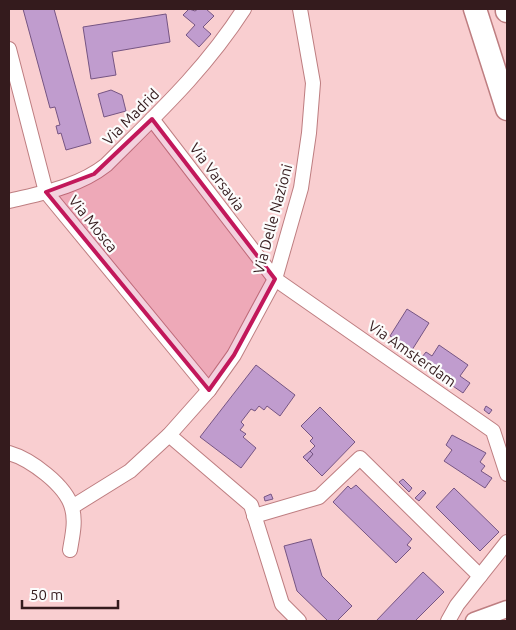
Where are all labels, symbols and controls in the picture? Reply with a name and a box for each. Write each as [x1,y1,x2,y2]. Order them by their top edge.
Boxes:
street label: Via Madrid [99,85,162,148]
street label: Via Varsavia [186,140,248,214]
street label: Via Delle Nazioni [250,162,295,276]
street label: Via Mosca [65,192,121,255]
street label: Via Amsterdam [365,317,459,390]
scale bar [22,578,119,610]
text: 50 m [30,586,63,603]

